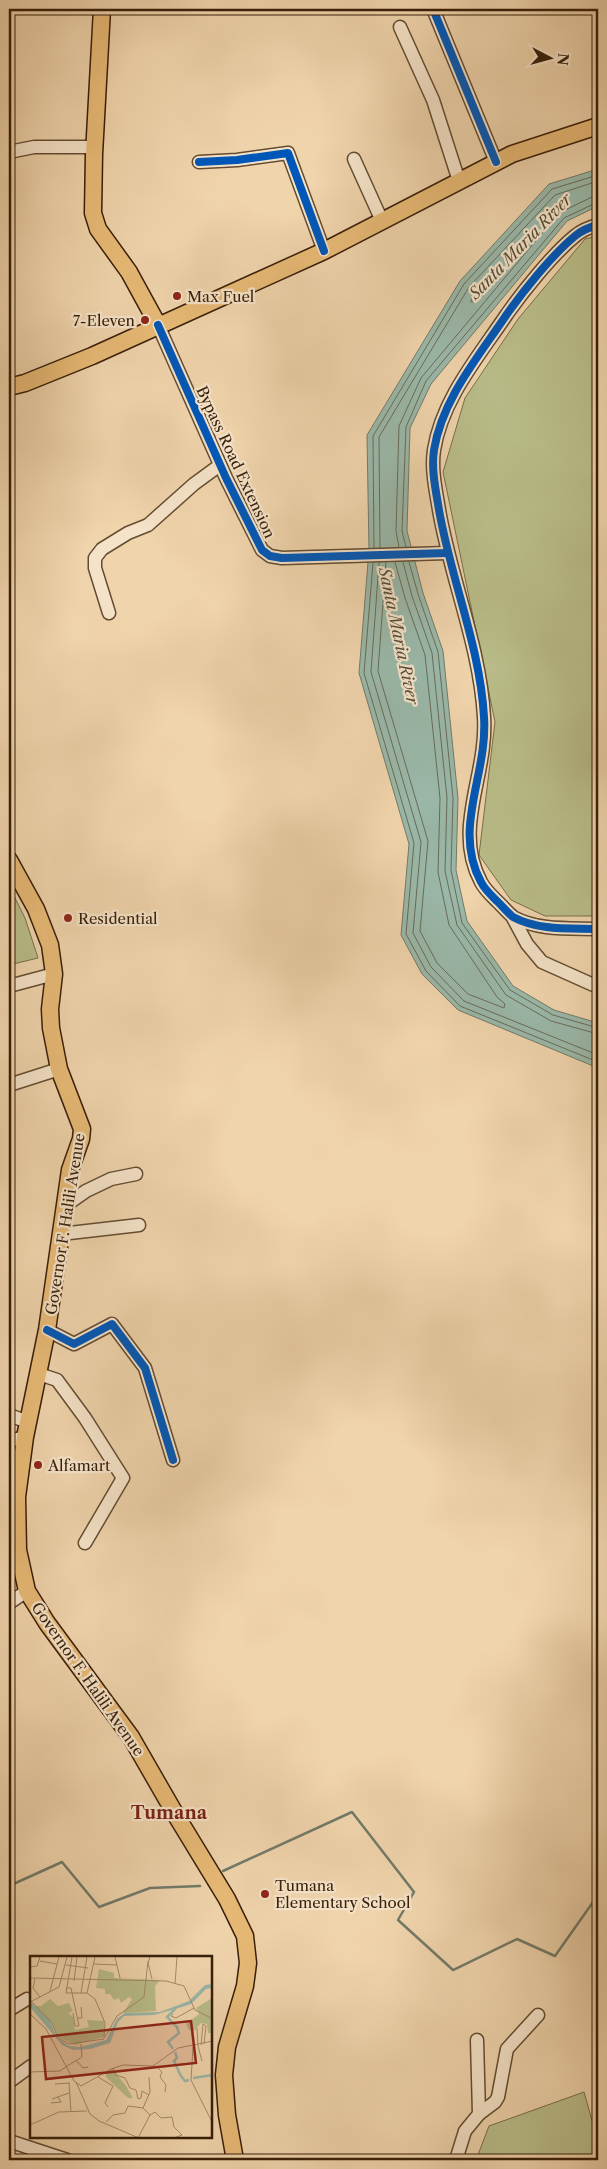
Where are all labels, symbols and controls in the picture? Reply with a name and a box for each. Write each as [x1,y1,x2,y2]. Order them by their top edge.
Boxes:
north arrow [524,32,574,82]
text: N [553,52,573,66]
water label: Santa Maria River [464,188,577,304]
place label: Max Fuel [187,287,255,306]
marker: Max Fuel [171,290,183,302]
place label: 7-Eleven [73,311,136,330]
marker: 7-Eleven [139,314,151,326]
street label: Bypass Road Extension [192,383,280,542]
water label: Santa Maria River [375,565,424,708]
place label: Residential [78,909,158,928]
marker: Residential [62,912,74,924]
street label: Governor F. Halili Avenue [41,1132,89,1316]
place label: Alfamart [47,1456,111,1475]
marker: Alfamart [32,1459,44,1471]
street label: Governor F. Halili Avenue [28,1598,148,1760]
district label: Tumana [131,1802,208,1824]
place label: Tumana Elementary School [275,1876,411,1912]
marker: Tumana Elementary School [259,1888,271,1900]
inset map [30,1956,212,2139]

